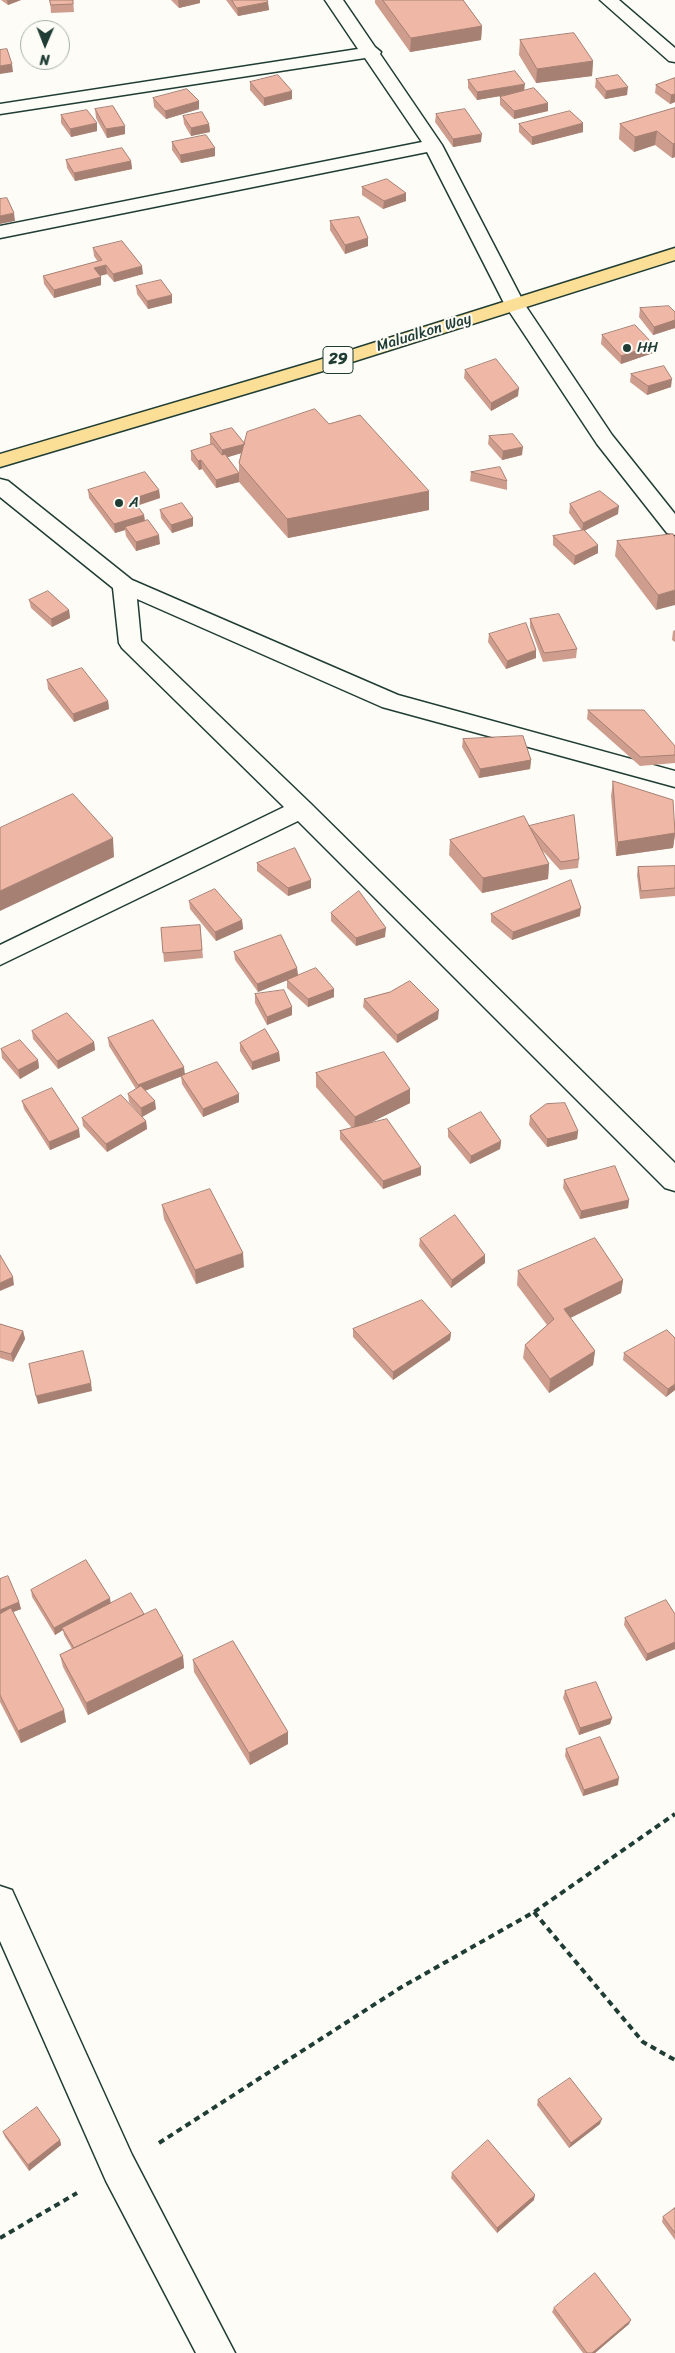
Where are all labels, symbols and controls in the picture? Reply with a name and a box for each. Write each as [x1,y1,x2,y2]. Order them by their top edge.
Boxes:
north arrow [20,20,70,70]
text: N [40,47,50,72]
street label: Malualkon Way [374,310,474,356]
place label: HH [637,339,658,357]
marker: HH [621,342,633,354]
road number: 29 [323,346,353,374]
place label: A [129,494,139,512]
marker: A [113,497,125,509]

